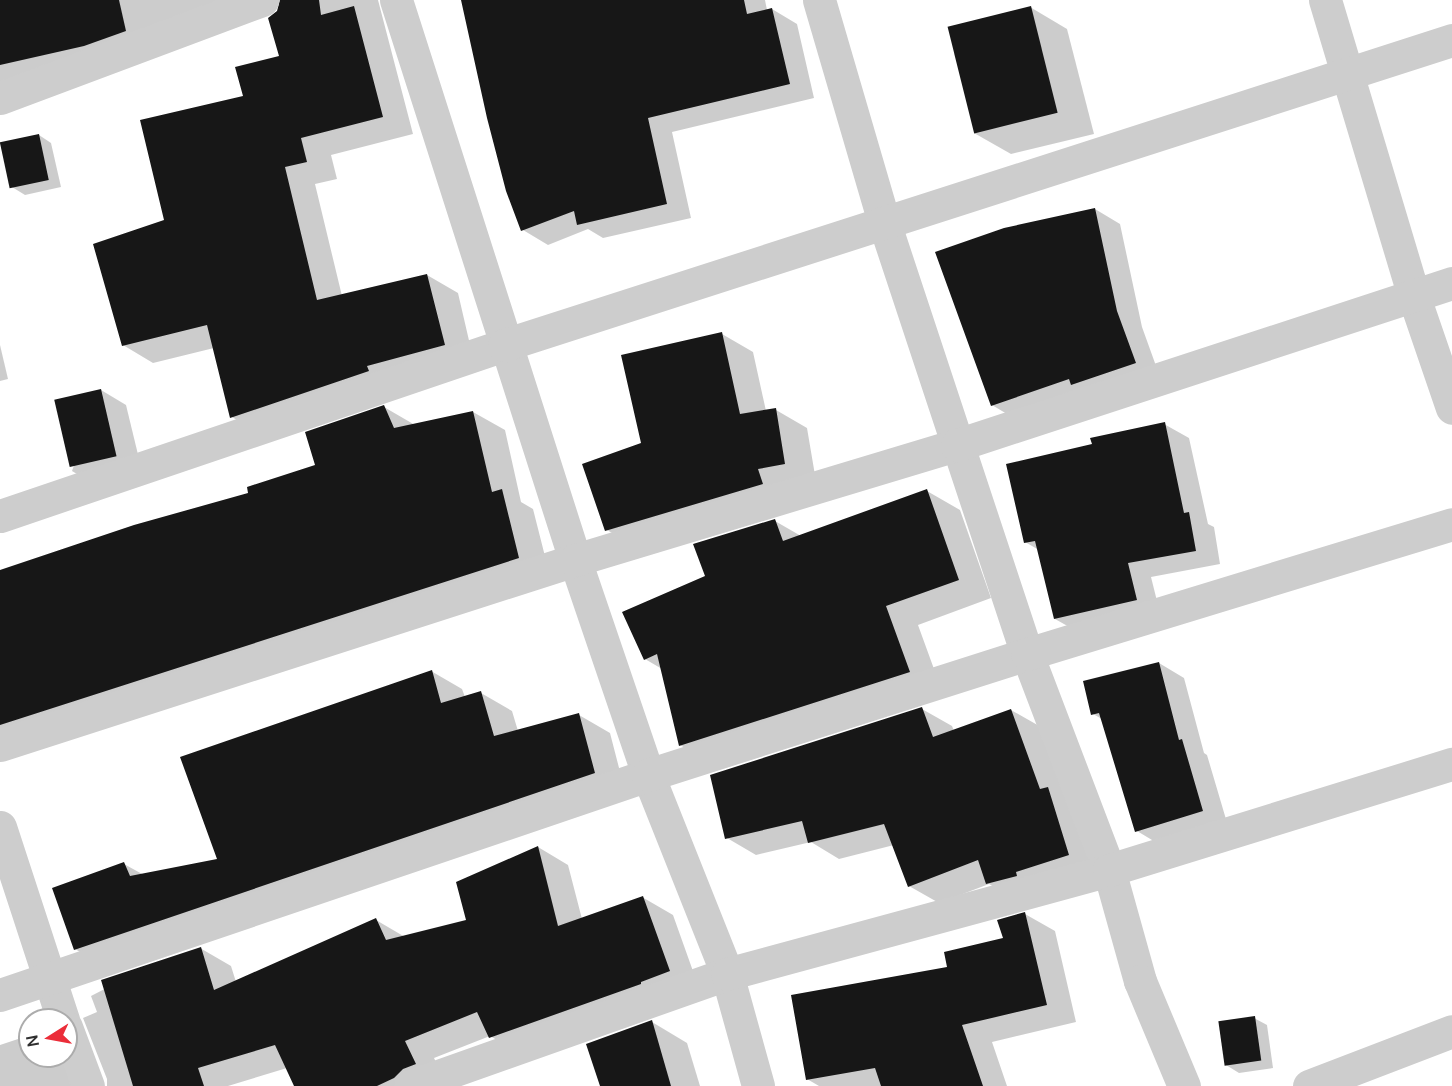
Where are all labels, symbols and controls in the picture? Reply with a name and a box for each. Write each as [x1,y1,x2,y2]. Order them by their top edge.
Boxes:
north arrow [18,1008,78,1068]
text: N [20,1033,44,1049]

